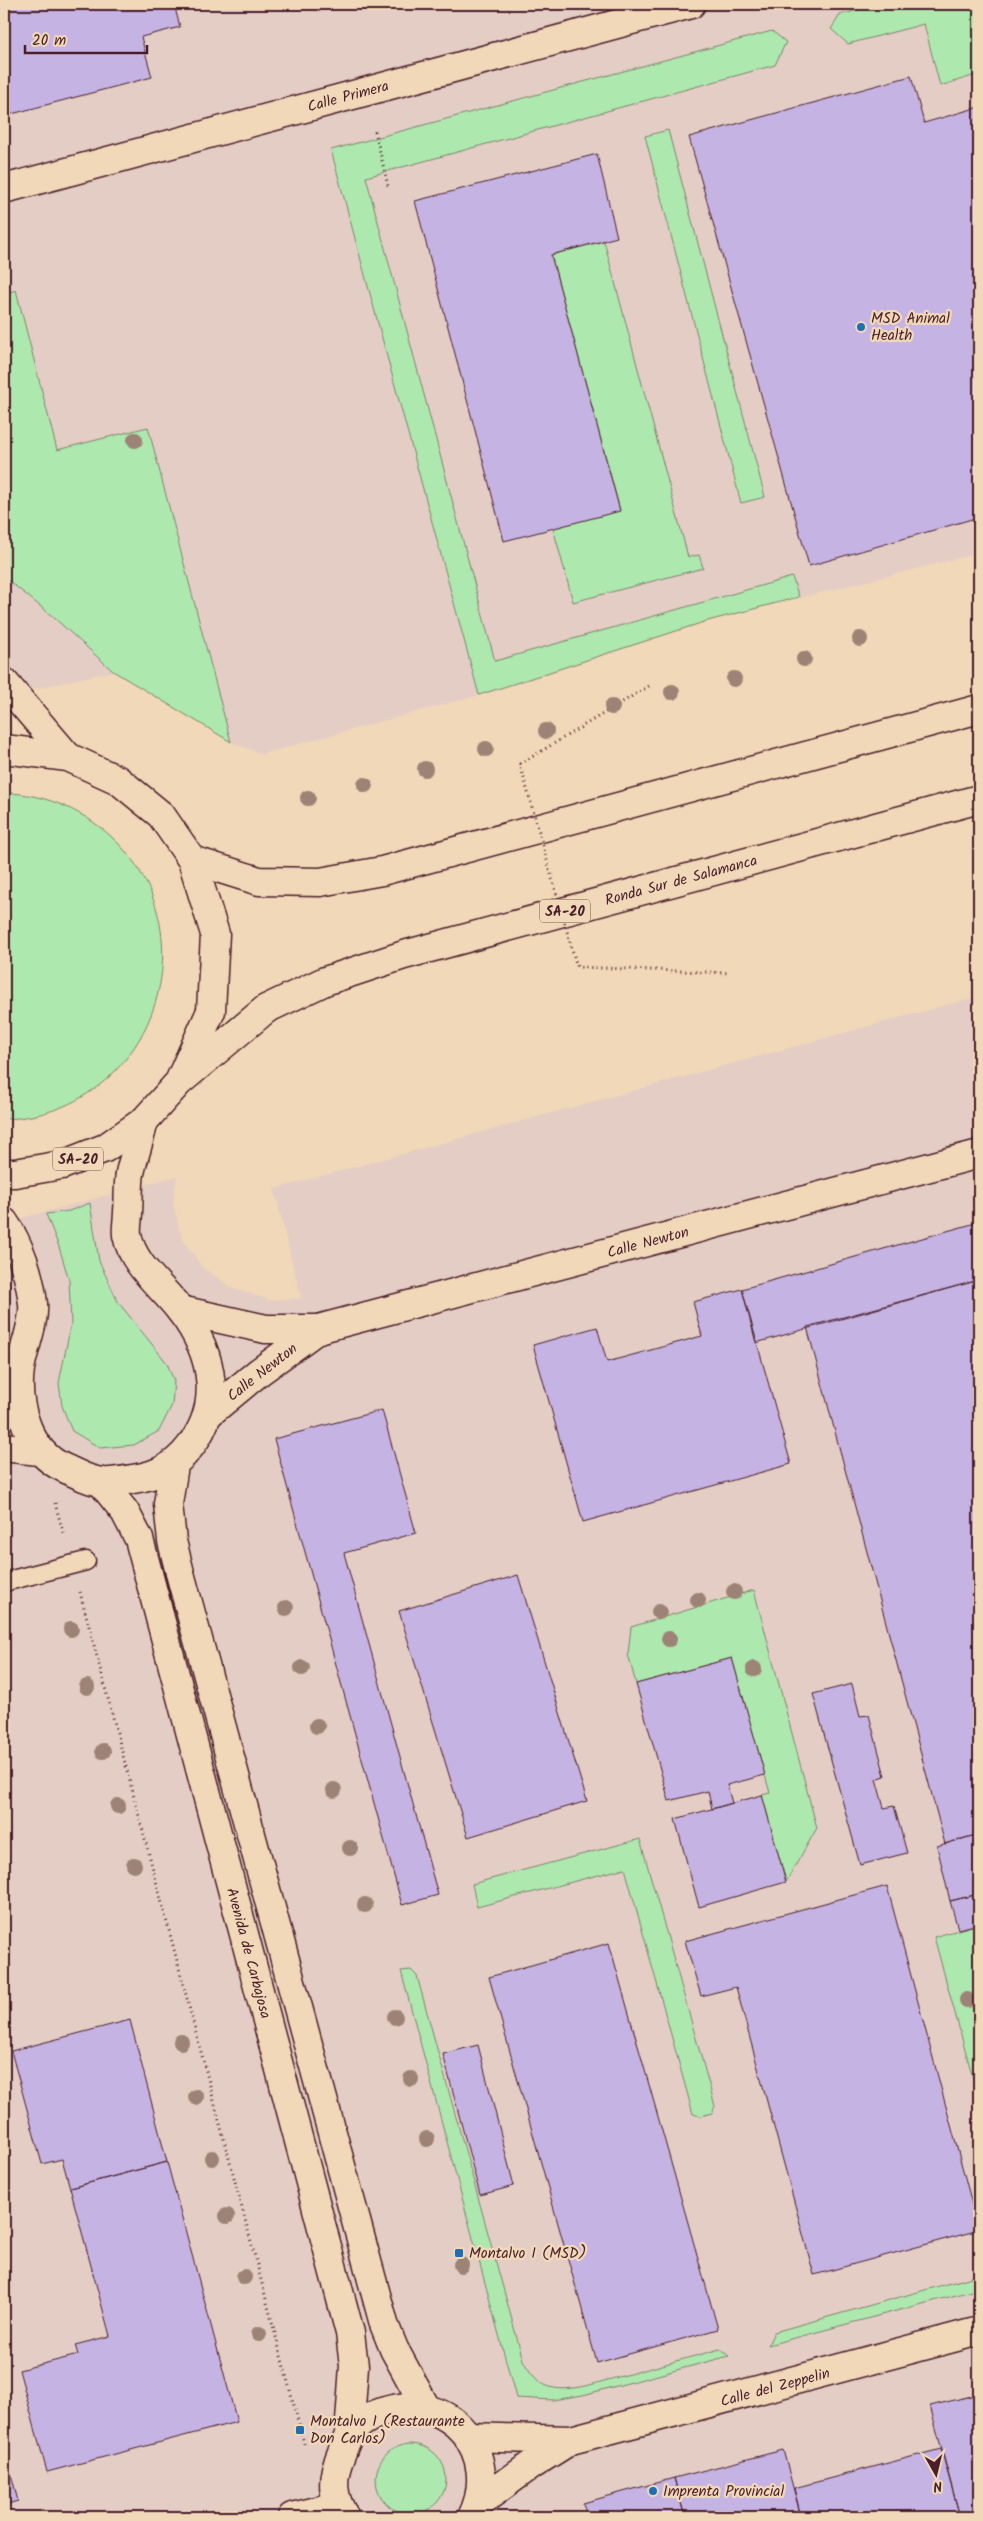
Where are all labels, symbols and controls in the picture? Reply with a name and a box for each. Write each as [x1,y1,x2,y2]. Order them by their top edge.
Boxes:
scale bar [25,22,148,54]
text: 20 m [32,29,66,53]
street label: Calle Primera [305,75,392,119]
place label: MSD Animal Health [871,307,950,348]
marker: MSD Animal Health [855,321,867,333]
street label: Ronda Sur de Salamanca [602,849,760,913]
road number: SA-20 [540,899,590,922]
road number: SA-20 [53,1148,103,1170]
street label: Calle Newton [605,1221,692,1265]
street label: Calle Newton [222,1338,303,1408]
street label: Avenida de Carbajosa [219,1885,277,2021]
place label: Montalvo I (MSD) [469,2242,586,2266]
marker: Montalvo I (MSD) [453,2247,465,2259]
street label: Calle del Zeppelin [718,2362,833,2414]
place label: Montalvo I (Restaurante Don Carlos) [310,2410,465,2451]
marker: Montalvo I (Restaurante Don Carlos) [294,2424,306,2436]
north arrow [910,2448,960,2498]
text: N [932,2474,944,2497]
place label: Imprenta Provincial [663,2480,784,2504]
marker: Imprenta Provincial [647,2485,659,2497]

